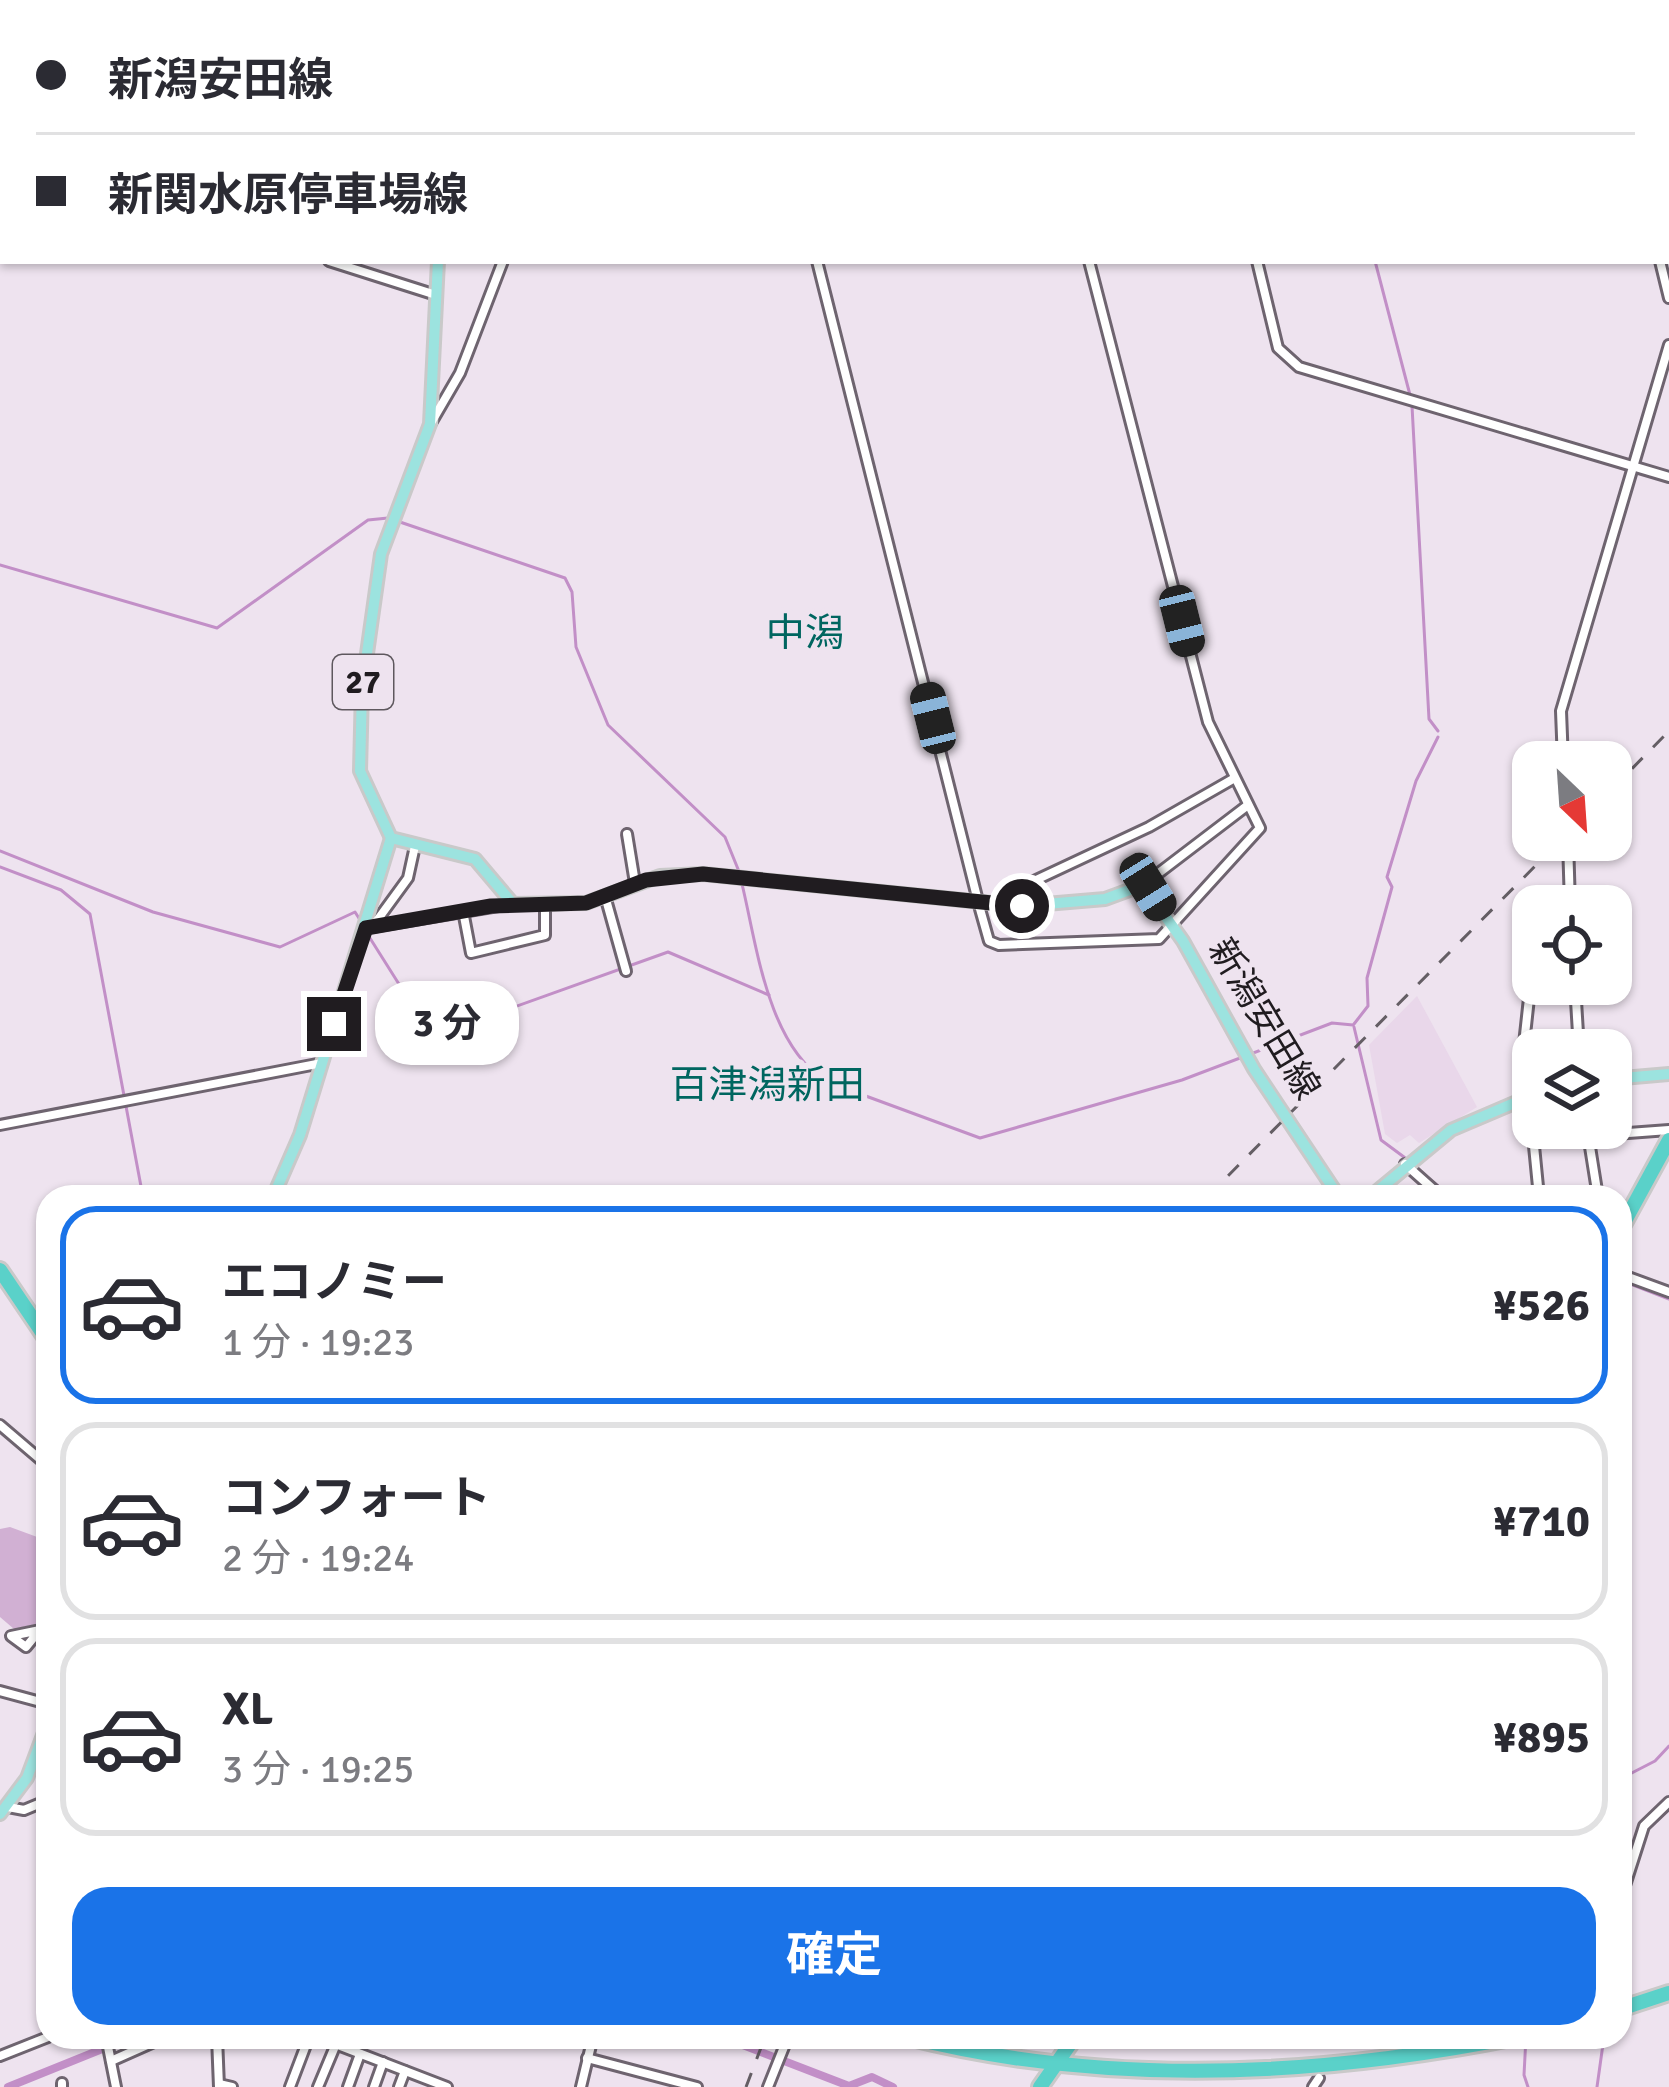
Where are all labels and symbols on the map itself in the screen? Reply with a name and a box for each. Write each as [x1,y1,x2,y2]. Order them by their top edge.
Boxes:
car [1156,582,1208,660]
district label: 中潟 [766,609,844,657]
road number: 27 [333,655,393,709]
car [907,679,959,757]
north arrow [1512,741,1632,861]
car [1114,847,1182,927]
route start [995,879,1049,933]
street label: 新潟安田線 [1198,930,1330,1108]
callout: 3 分 [376,982,520,1066]
route end [307,997,361,1051]
district label: 百津潟新田 [669,1061,865,1109]

